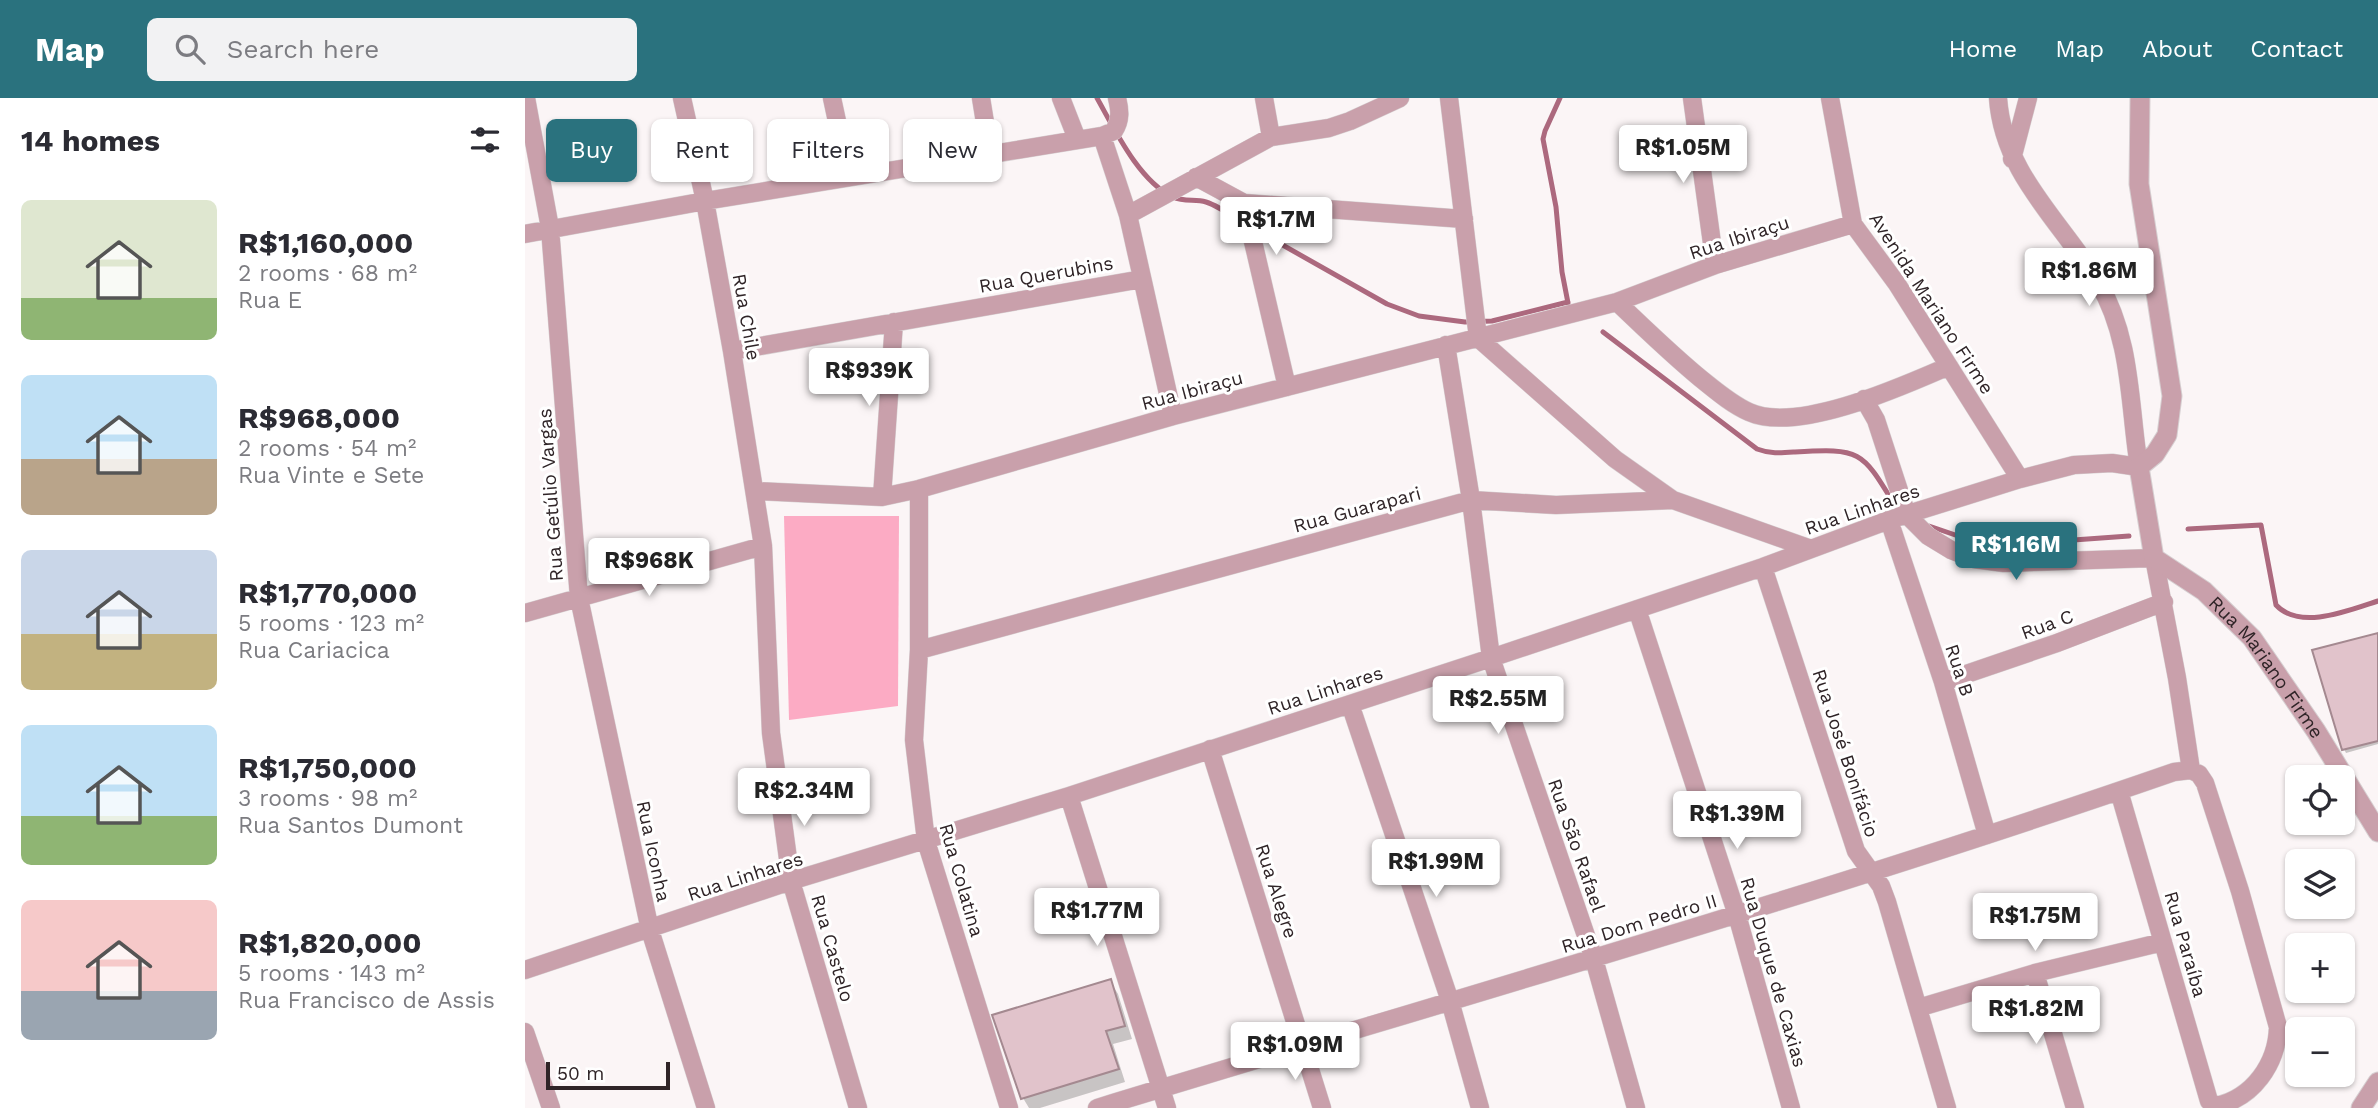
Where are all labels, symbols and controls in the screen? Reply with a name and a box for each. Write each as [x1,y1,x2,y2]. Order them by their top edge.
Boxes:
search box [147,18,637,81]
text: Map [35,30,105,69]
icon: search [171,30,209,68]
text: Search here [227,34,379,64]
text: Home [1949,35,2017,63]
text: Map [2055,35,2104,63]
text: About [2142,35,2212,63]
text: Contact [2250,35,2343,63]
chip: Buy [546,119,637,182]
chip: Rent [651,119,753,182]
chip: Filters [767,119,889,182]
chip: New [903,119,1002,182]
icon: filters [466,121,504,159]
text: 14 homes [21,123,160,158]
pin: R$1.05M [1618,126,1748,185]
text: R$1.05M [1635,134,1731,161]
pin: R$1.7M [1219,198,1333,257]
text: R$1.7M [1236,206,1316,233]
street label: Avenida Mariano Firme [1864,208,1999,398]
street label: Rua Ibiraçu [1686,210,1792,264]
text: R$1,160,000 [238,225,413,260]
icon: home [77,228,161,312]
pin: R$1.86M [2024,248,2154,308]
street label: Rua Querubins [977,251,1115,298]
text: R$1.86M [2041,257,2137,284]
text: 2 rooms · 68 m² [238,260,417,287]
street label: Rua Chile [728,272,765,362]
text: Rua E [238,287,302,314]
pin: R$939K [812,348,926,408]
text: R$939K [825,357,913,384]
street label: Rua Ibiraçu [1139,366,1245,415]
text: R$968,000 [238,400,400,435]
icon: home [77,403,161,487]
street label: Rua Getúlio Vargas [533,408,568,582]
text: 2 rooms · 54 m² [238,435,416,462]
text: Rua Vinte e Sete [238,462,424,489]
street label: Rua Linhares [1802,479,1923,540]
street label: Rua Guarapari [1291,481,1423,538]
pin: R$1.16M [1951,522,2081,582]
text: R$1.16M [1971,531,2061,558]
pin: R$968K [592,538,706,598]
text: R$968K [604,547,694,574]
text: R$1,770,000 [238,575,417,610]
icon: home [77,578,161,662]
street label: Rua Mariano Firme [2204,591,2329,743]
street label: Rua C [2018,604,2076,645]
text: 5 rooms · 123 m² [238,610,424,637]
text: Rua Cariacica [238,637,390,664]
street label: Rua B [1940,641,1979,699]
street label: Rua Linhares [1265,661,1386,720]
street label: Rua José Bonifácio [1807,666,1884,840]
pin: R$2.55M [1433,676,1563,736]
text: R$2.55M [1449,685,1547,712]
text: R$1,750,000 [238,750,417,785]
icon: home [77,753,161,837]
map controls [2285,765,2355,1087]
button: locate [2285,765,2355,835]
pin: R$2.34M [739,768,869,828]
street label: Rua São Rafael [1543,776,1610,915]
text: R$2.34M [754,777,854,804]
text: 3 rooms · 98 m² [238,785,417,812]
pin: R$1.39M [1672,792,1802,851]
street label: Rua Iconha [632,798,675,904]
text: R$1.39M [1689,800,1785,827]
text: Rua Santos Dumont [238,812,463,839]
street label: Rua Colatina [934,821,989,940]
pin: R$1.99M [1371,840,1501,899]
street label: Rua Alegre [1250,841,1303,941]
street label: Rua Linhares [685,847,806,906]
text: R$1.99M [1388,848,1484,875]
button: layers [2285,849,2355,919]
street label: Rua Duque de Caxias [1735,875,1812,1070]
pin: R$1.77M [1032,888,1162,948]
street label: Rua Paraíba [2159,888,2212,1000]
street label: Rua Dom Pedro II [1559,889,1720,958]
street label: Rua Castelo [806,892,859,1005]
pin: R$1.75M [1970,894,2100,953]
text: R$1.77M [1050,897,1144,924]
text: R$1.75M [1989,902,2081,929]
text: R$1,820,000 [238,925,422,960]
icon: home [77,928,161,1012]
button: + [2285,933,2355,1003]
text: 5 rooms · 143 m² [238,960,425,987]
pin: R$1.82M [1971,986,2101,1046]
text: Rua Francisco de Assis [238,987,495,1014]
text: R$1.82M [1988,995,2084,1022]
button: − [2285,1017,2355,1087]
pin: R$1.09M [1230,1023,1360,1082]
text: R$1.09M [1247,1031,1343,1058]
scale bar [546,1059,670,1091]
text: 50 m [557,1062,604,1085]

